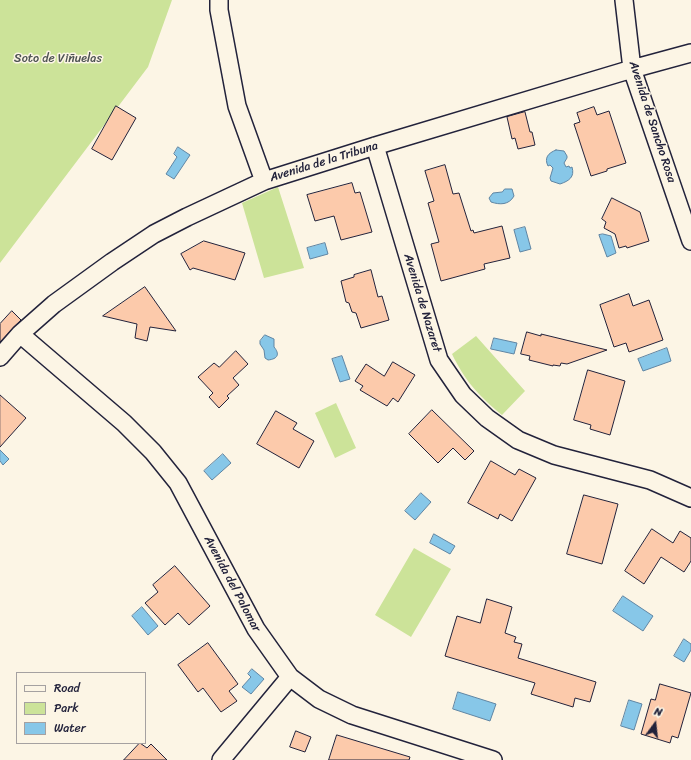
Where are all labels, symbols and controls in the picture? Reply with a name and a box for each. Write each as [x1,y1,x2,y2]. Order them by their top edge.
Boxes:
park label: Soto de Viñuelas [14,52,102,66]
street label: Avenida de Sancho Rosa [626,59,678,185]
street label: Avenida de la Tribuna [268,139,380,185]
street label: Avenida de Nazaret [400,252,444,354]
street label: Avenida del Palomar [201,533,263,635]
legend [16,672,146,744]
text: Road [54,677,80,699]
text: Park [54,697,79,719]
text: N [652,702,664,722]
north arrow [635,704,675,744]
text: Water [54,717,86,739]

